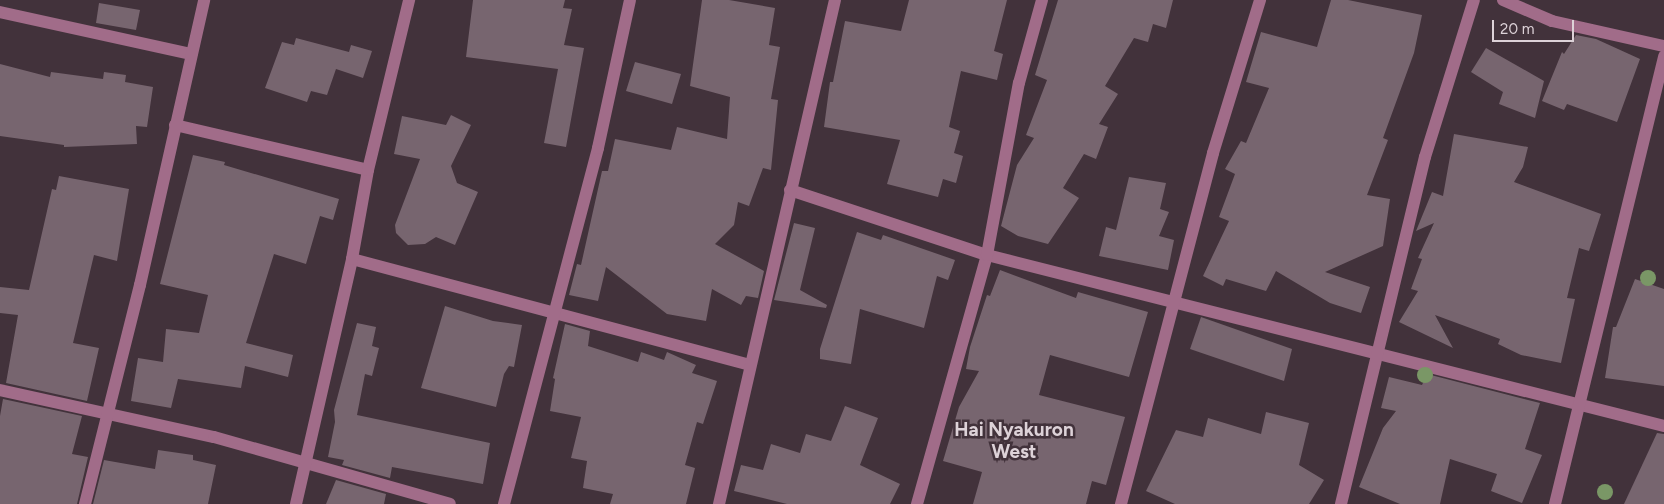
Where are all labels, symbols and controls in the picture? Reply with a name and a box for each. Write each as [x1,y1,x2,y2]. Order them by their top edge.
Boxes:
scale bar [1494,10,1576,42]
text: 20 m [1500,20,1534,38]
district label: Hai Nyakuron West [954,419,1074,463]

